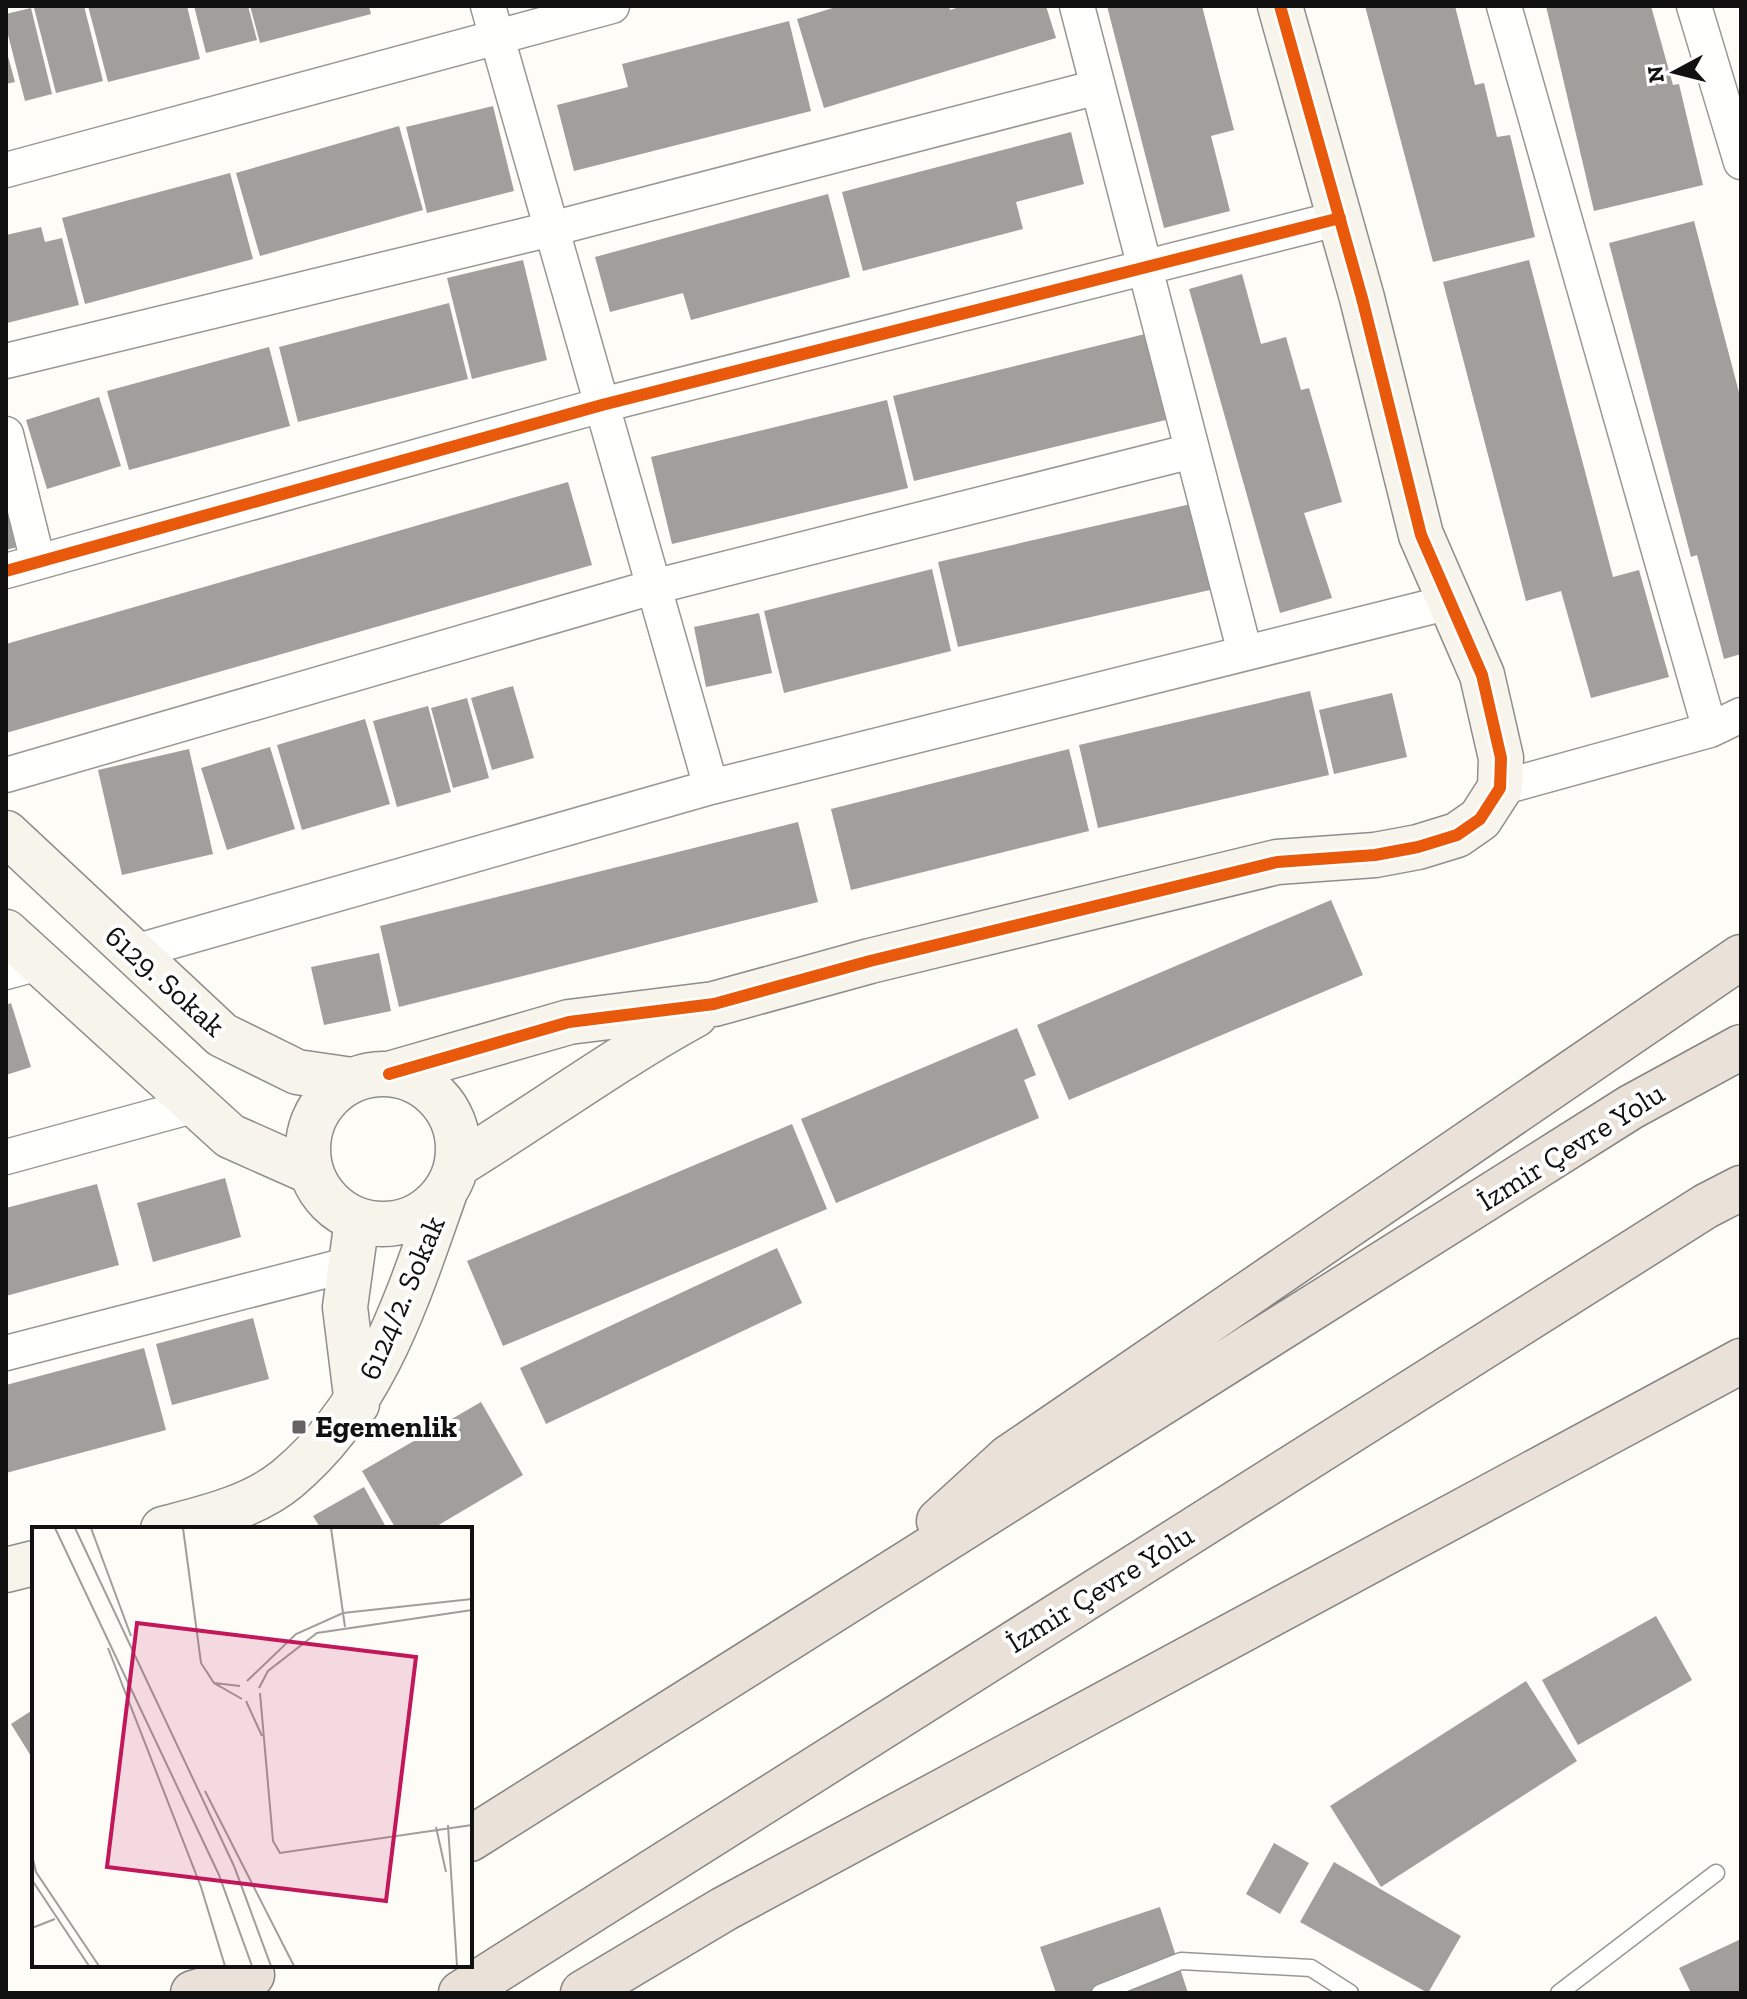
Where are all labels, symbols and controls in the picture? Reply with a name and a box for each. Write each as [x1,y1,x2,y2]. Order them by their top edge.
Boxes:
north arrow [1635,32,1715,112]
text: N [1641,64,1670,84]
street label: 6129. Sokak [98,918,233,1045]
street label: İzmir Çevre Yolu [1471,1075,1671,1219]
street label: 6124/2. Sokak [351,1210,453,1385]
place label: Egemenlik [315,1409,457,1445]
marker: Egemenlik [290,1418,308,1436]
street label: İzmir Çevre Yolu [1000,1517,1200,1661]
inset map [32,1527,472,1967]

